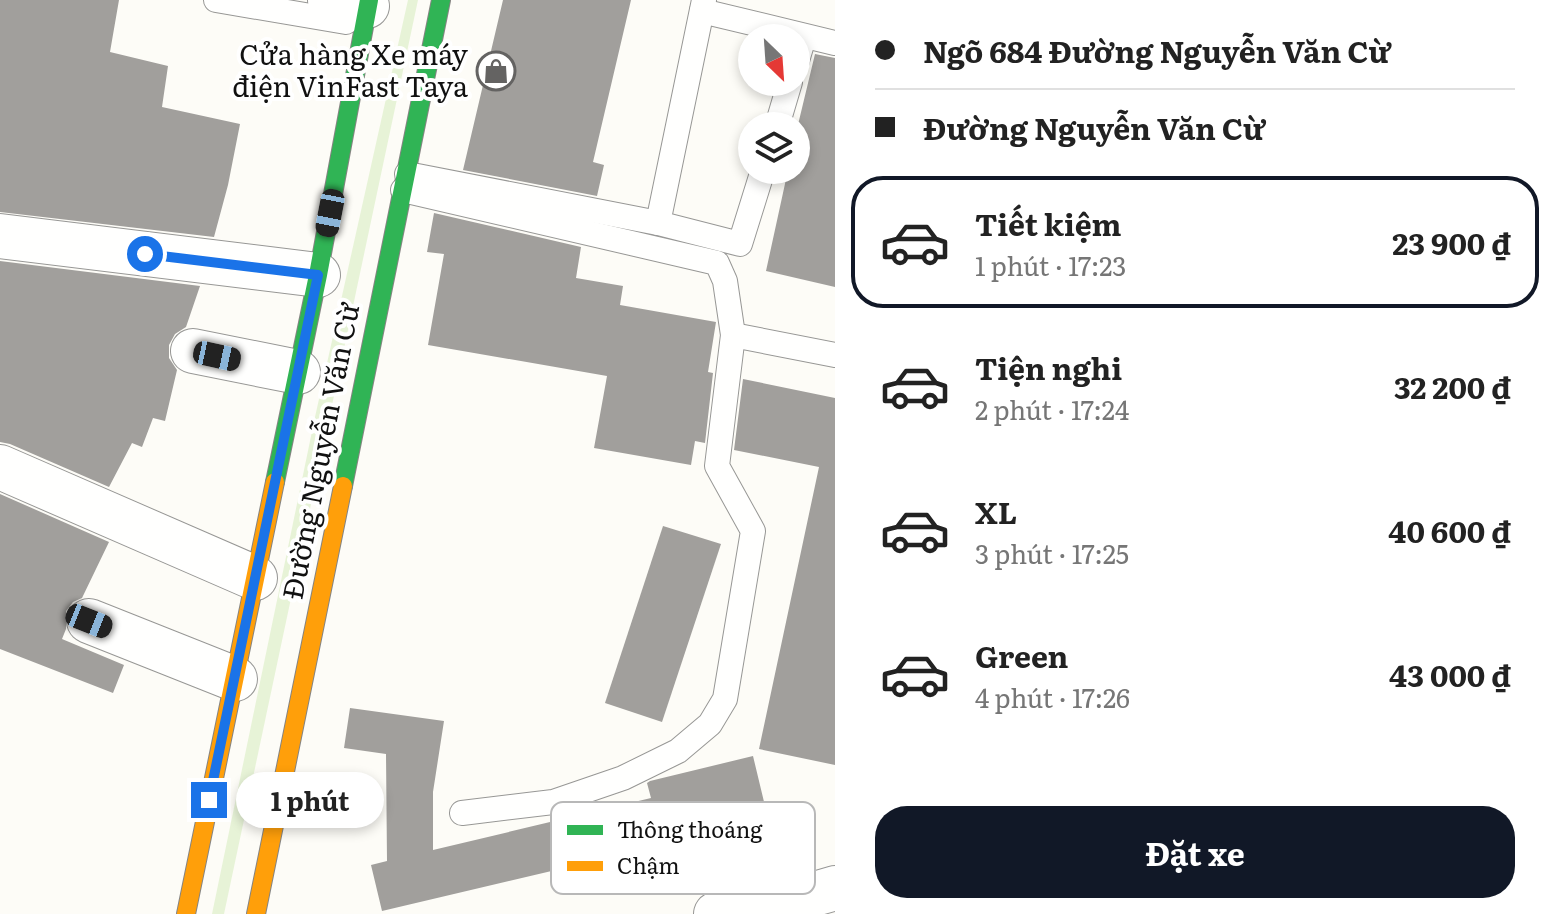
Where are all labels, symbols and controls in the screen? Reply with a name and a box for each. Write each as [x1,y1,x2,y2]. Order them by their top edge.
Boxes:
north arrow [738,24,810,96]
map controls [738,24,810,184]
text: Ngõ 684 Đường Nguyễn Văn Cừ [923,28,1392,72]
place label: Cửa hàng Xe máy điện VinFast Taya [232,32,469,106]
shop icon: Cửa hàng Xe máy điện VinFast Taya [475,50,517,92]
text: Đường Nguyễn Văn Cừ [923,105,1266,149]
button: layers [738,112,810,184]
car [314,187,346,239]
text: Tiết kiệm [975,201,1121,245]
icon: car [879,206,951,278]
text: 23 900 ₫ [1392,220,1511,264]
route start [127,236,163,272]
text: 1 phút · 17:23 [975,245,1126,284]
street label: Đường Nguyễn Văn Cừ [270,298,369,603]
car [191,339,243,373]
text: Tiện nghi [975,345,1122,389]
icon: car [879,350,951,422]
text: 32 200 ₫ [1394,364,1511,408]
text: 2 phút · 17:24 [975,389,1129,428]
text: XL [975,489,1017,533]
icon: car [879,494,951,566]
text: 40 600 ₫ [1388,508,1511,552]
text: 3 phút · 17:25 [975,533,1129,572]
car [62,601,116,641]
text: Green [975,633,1068,677]
icon: car [879,638,951,710]
text: 43 000 ₫ [1389,652,1511,696]
text: 4 phút · 17:26 [975,677,1130,716]
callout: 1 phút [237,772,385,828]
text: 1 phút [271,780,349,819]
route end [191,782,227,818]
legend [551,802,815,894]
button: Đặt xe [875,806,1515,898]
text: Thông thoáng [617,812,763,845]
text: Chậm [617,848,680,881]

